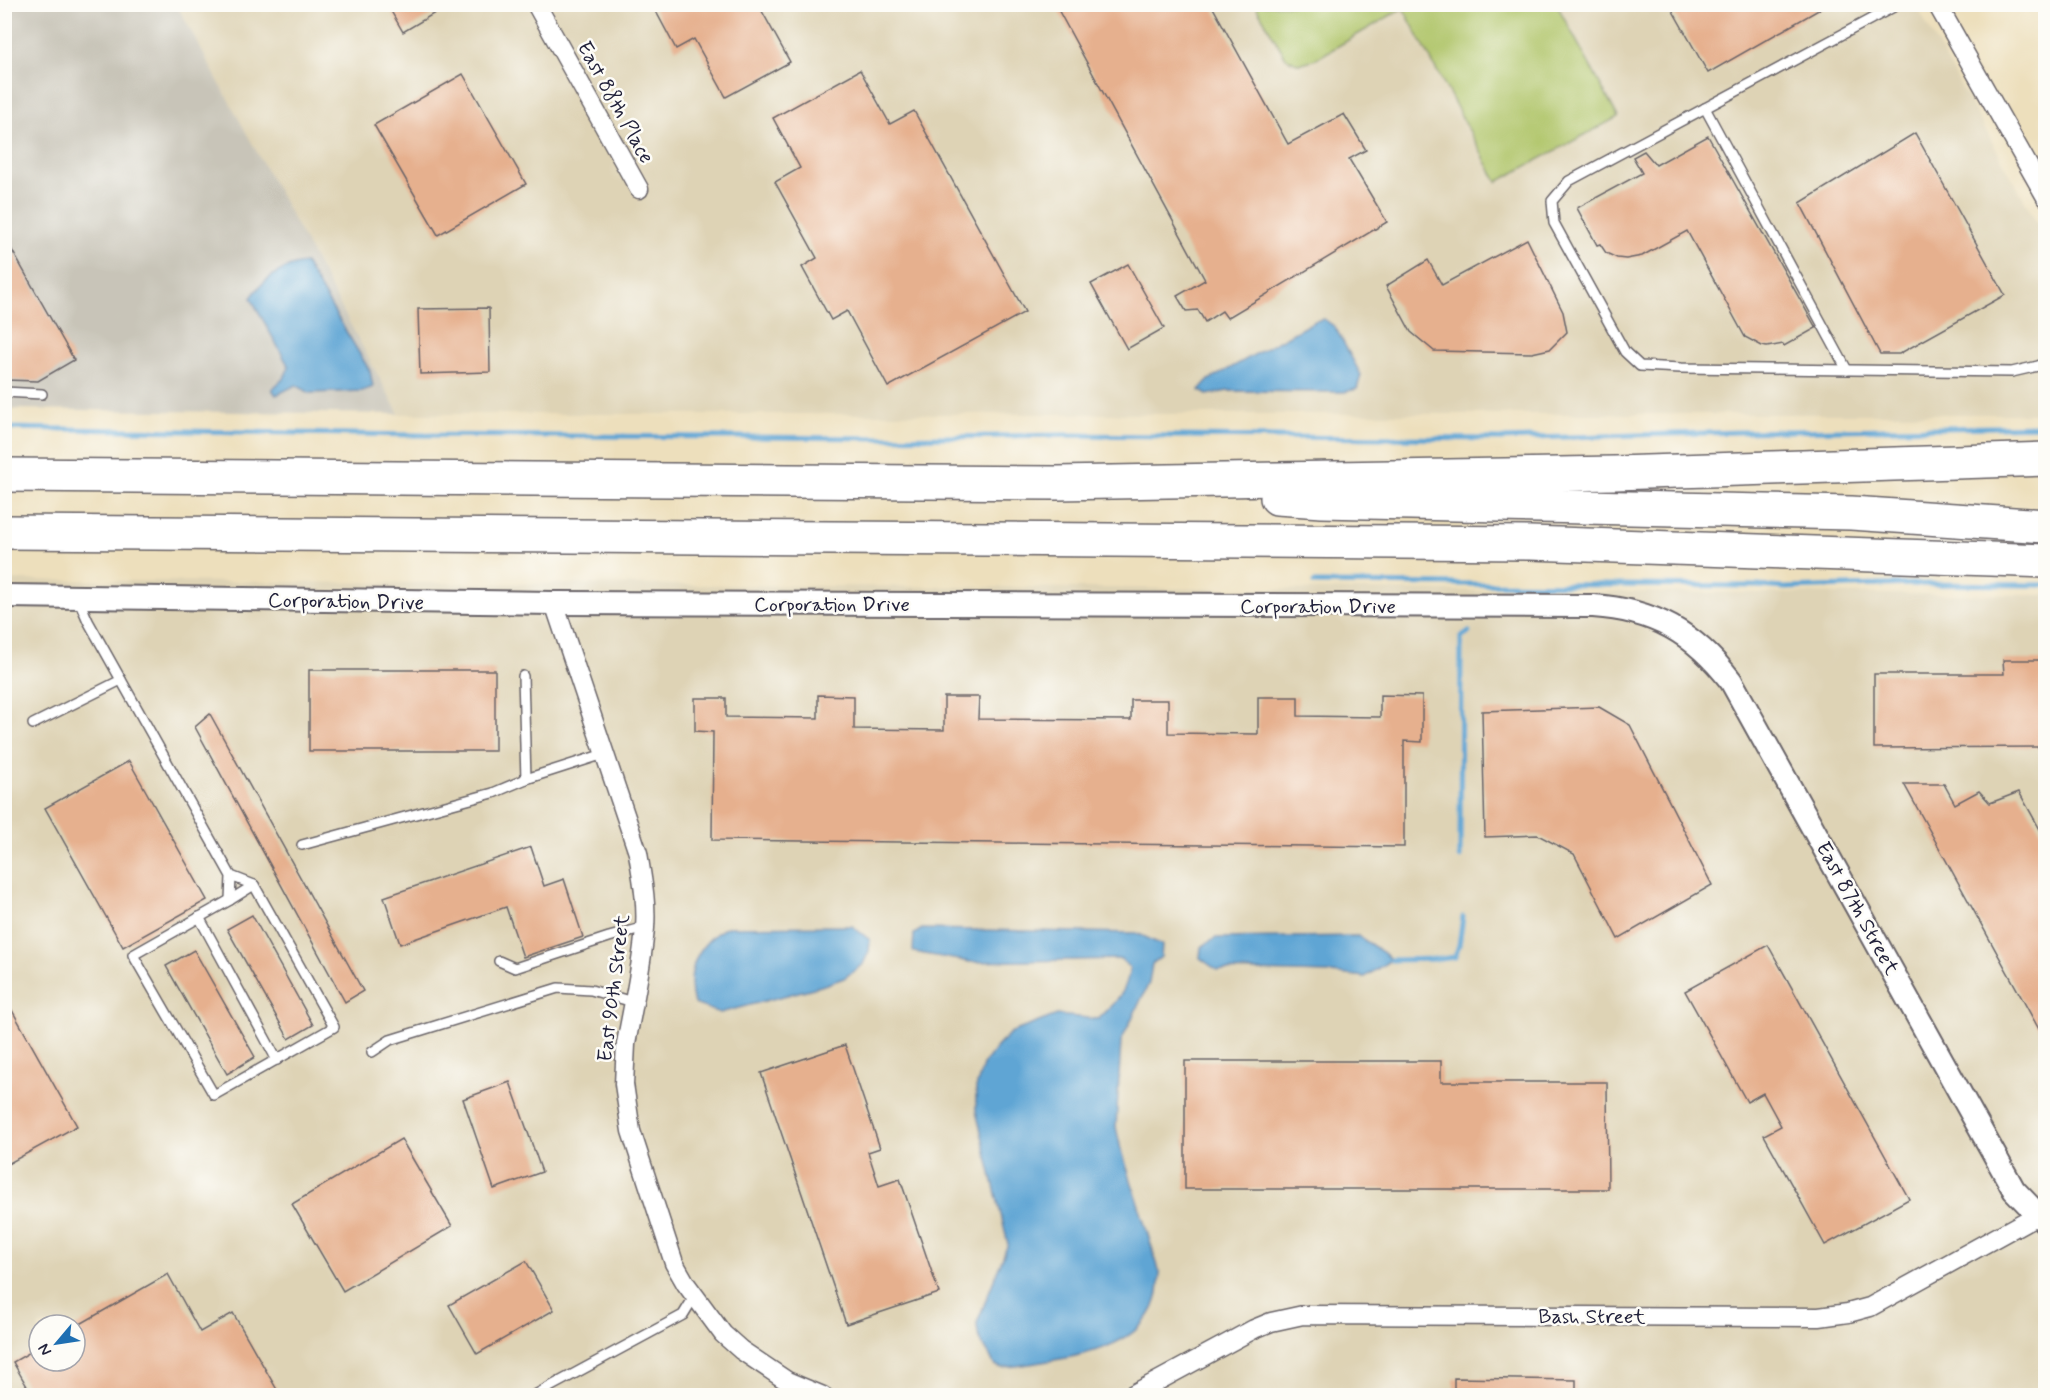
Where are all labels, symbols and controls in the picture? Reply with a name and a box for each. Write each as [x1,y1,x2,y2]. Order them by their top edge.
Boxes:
street label: East 88th Place [570,36,660,169]
street label: Corporation Drive [268,587,424,617]
street label: Corporation Drive [754,591,910,619]
street label: Corporation Drive [1240,593,1396,621]
street label: East 87th Street [1809,837,1906,981]
street label: East 90th Street [591,912,637,1064]
street label: Bash Street [1538,1303,1646,1331]
north arrow [27,1313,87,1373]
text: N [33,1340,57,1359]

